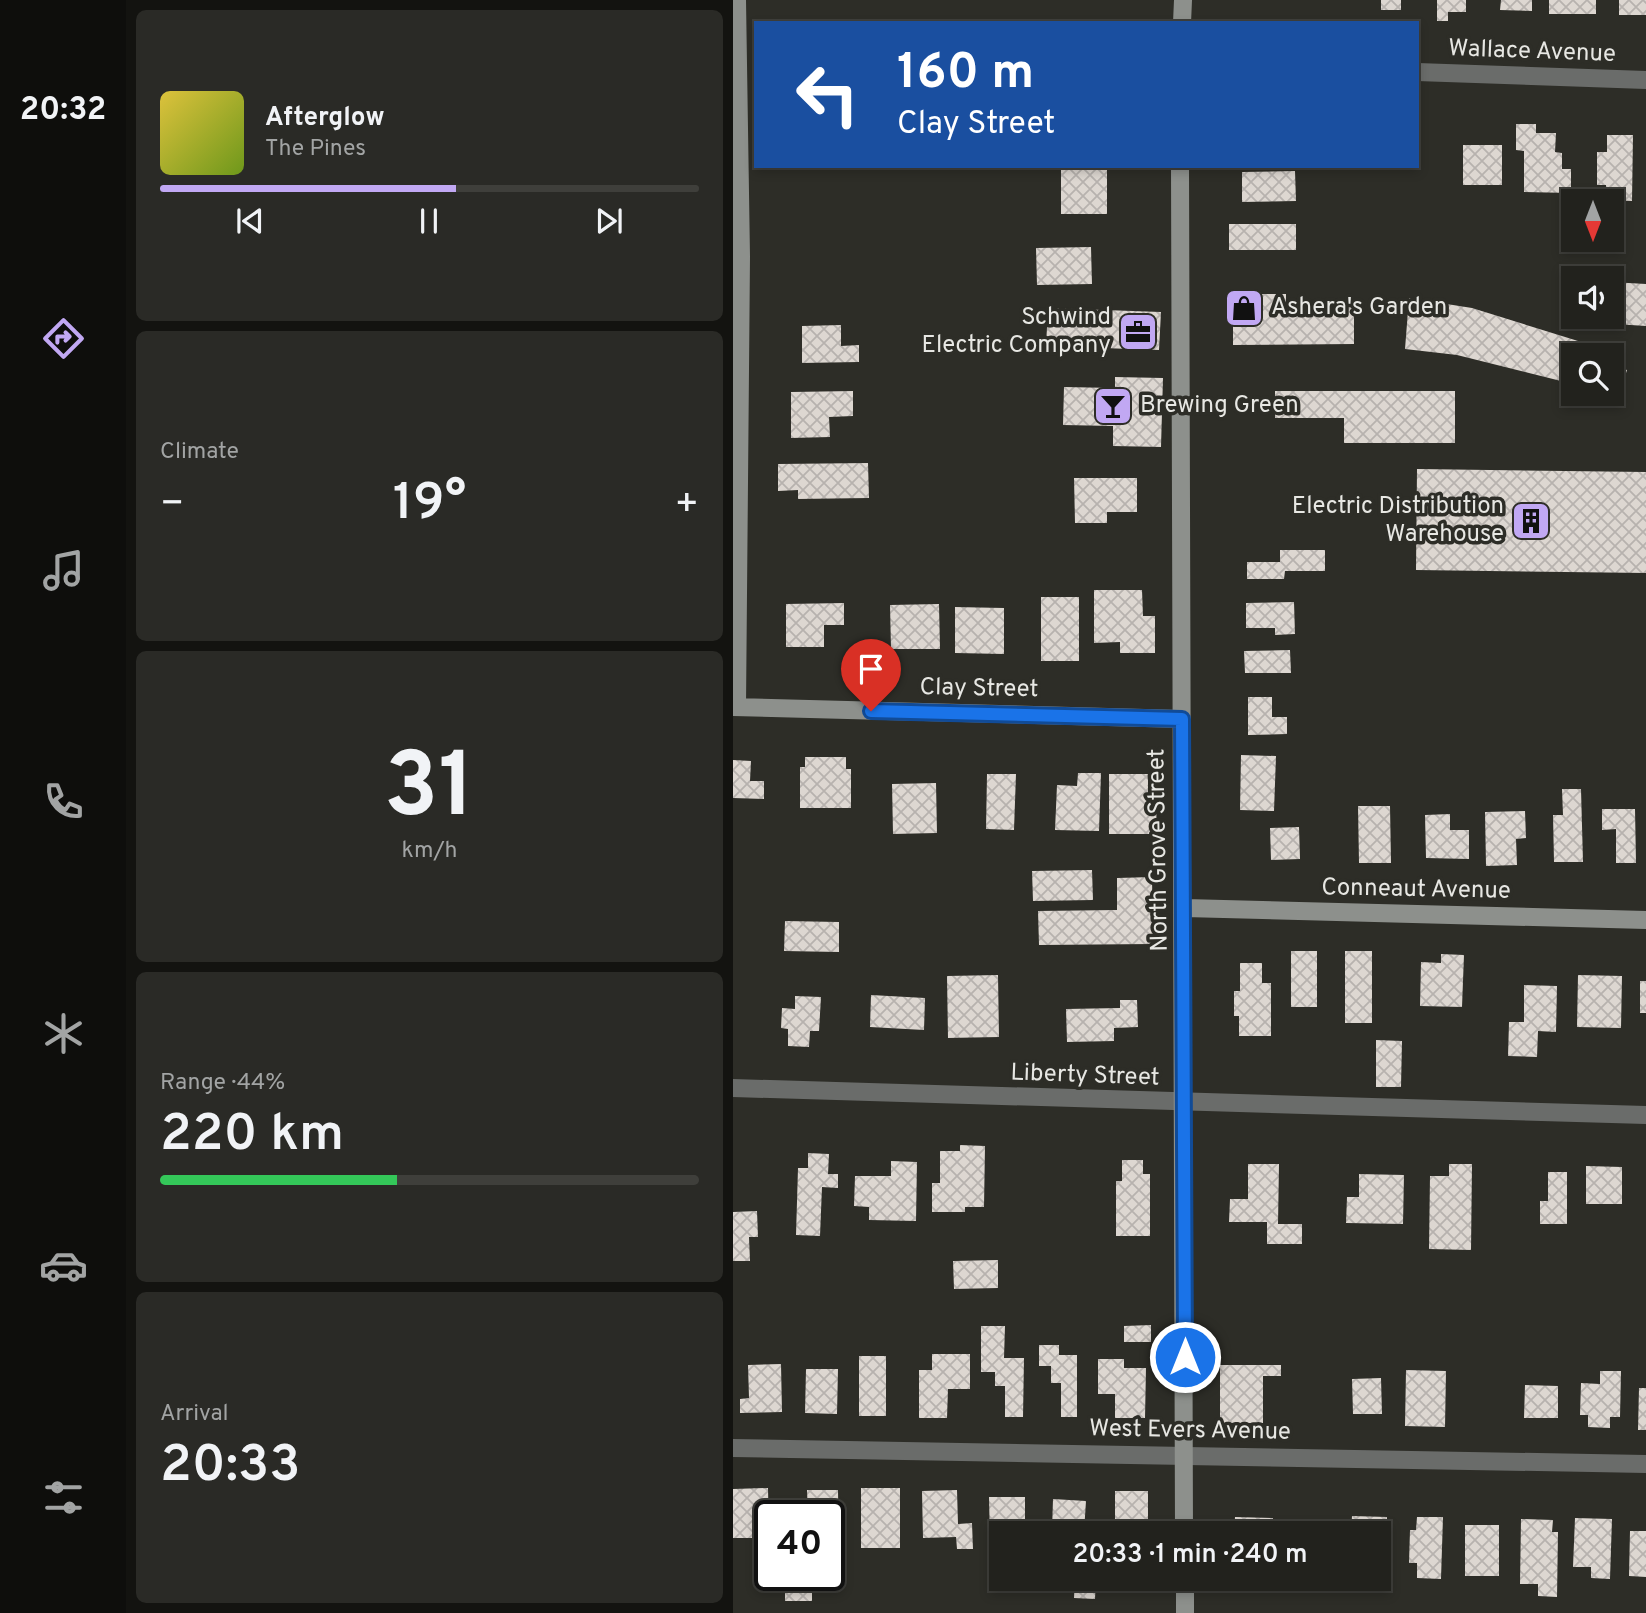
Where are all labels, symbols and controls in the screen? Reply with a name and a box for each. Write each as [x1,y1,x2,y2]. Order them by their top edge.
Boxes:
street label: Wallace Avenue [1448,34,1616,70]
text: 160 m [897,44,1034,106]
icon: left [782,49,873,140]
text: 20:32 [20,91,106,131]
text: Afterglow [265,102,385,135]
text: Clay Street [897,105,1055,145]
text: The Pines [265,135,366,164]
north arrow [1561,189,1624,252]
map controls [1561,189,1624,406]
icon: previous [231,202,269,240]
icon: pause [410,202,448,240]
icon: next [590,202,628,240]
button: sound [1561,266,1624,329]
shop icon: Ashera's Garden [1223,287,1265,329]
place label: Ashera's Garden [1271,293,1447,323]
place label: Schwind Electric Company [922,303,1111,361]
office icon: Schwind Electric Company [1117,311,1159,353]
icon: directions [39,314,88,363]
button: search [1561,343,1624,406]
bar icon: Brewing Green [1092,385,1134,427]
place label: Brewing Green [1140,391,1299,421]
text: Climate [160,438,239,467]
text: 19° [393,472,466,538]
text: − [160,481,185,530]
text: + [674,481,699,530]
place label: Electric Distribution Warehouse [1292,492,1504,550]
building icon: Electric Distribution Warehouse [1510,500,1552,542]
icon: music [39,546,88,595]
pin [841,639,901,711]
icon: arrive [852,650,890,688]
street label: Clay Street [919,673,1039,705]
text: 31 [384,734,475,849]
street label: North Grove Street [1142,748,1176,952]
icon: phone [39,777,88,826]
text: km/h [402,837,457,866]
street label: Conneaut Avenue [1321,873,1511,907]
icon: climate [39,1009,88,1058]
street label: Liberty Street [1010,1058,1160,1094]
text: Range · 44% [160,1069,285,1098]
text: 220 km [160,1103,344,1169]
icon: car [39,1241,88,1290]
position arrow [1148,1320,1222,1394]
text: Arrival [160,1400,229,1429]
street label: West Evers Avenue [1089,1414,1291,1448]
text: 20:33 [160,1434,301,1500]
icon: filters [39,1473,88,1522]
speed limit sign: 40 [754,1500,845,1591]
text: 20:33 · 1 min · 240 m [1072,1539,1308,1572]

